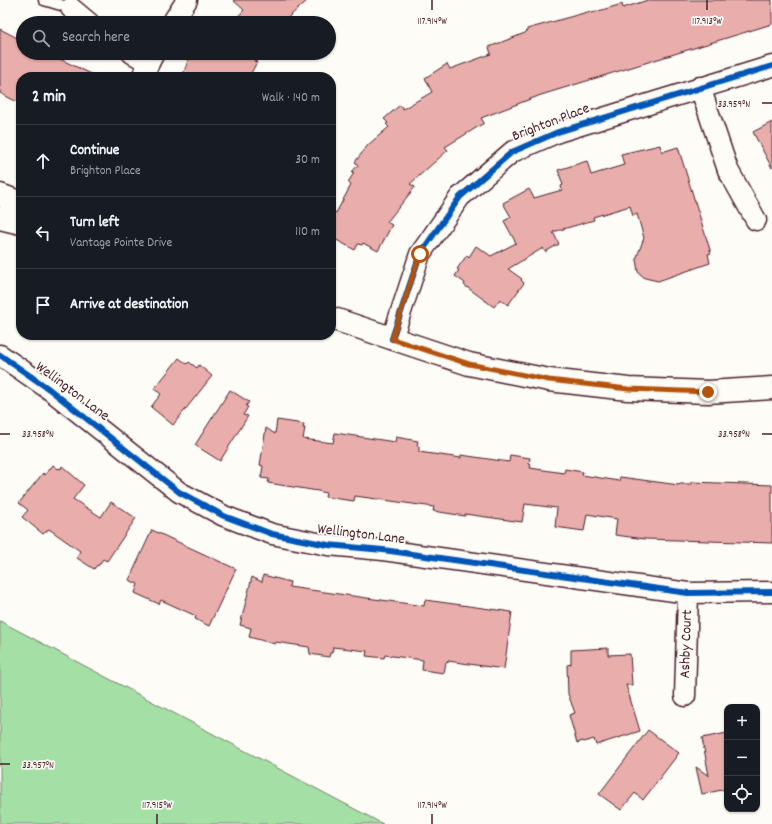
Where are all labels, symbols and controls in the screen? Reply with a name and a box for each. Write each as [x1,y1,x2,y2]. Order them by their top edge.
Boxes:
text: 117.914°W [417,15,447,29]
text: 117.913°W [692,15,722,29]
search box [16,16,336,60]
icon: search [30,27,52,49]
text: Search here [62,27,130,49]
text: 2 min [32,86,66,110]
text: Walk · 140 m [262,89,320,108]
street label: Brighton Place [509,98,593,148]
text: 33.959°N [718,98,750,112]
text: Continue [70,140,119,162]
icon: ahead [32,150,54,172]
text: 30 m [295,151,320,170]
text: Brighton Place [70,162,141,181]
text: Turn left [70,212,119,234]
icon: left [32,222,54,244]
text: 110 m [295,223,320,242]
text: Vantage Pointe Drive [70,234,172,253]
route start [411,245,429,263]
icon: arrive [32,294,54,316]
text: Arrive at destination [70,294,188,316]
street label: Wellington Lane [30,357,114,427]
route end [699,383,717,401]
text: 33.958°N [22,428,54,442]
text: 33.958°N [718,428,750,442]
street label: Wellington Lane [316,519,406,551]
street label: Ashby Court [675,609,699,679]
map controls [724,704,760,812]
button: + [724,704,760,740]
button: − [724,740,760,776]
text: 33.957°N [22,759,54,773]
button: locate [724,776,760,812]
text: 117.915°W [142,799,172,813]
text: 117.914°W [417,799,447,813]

